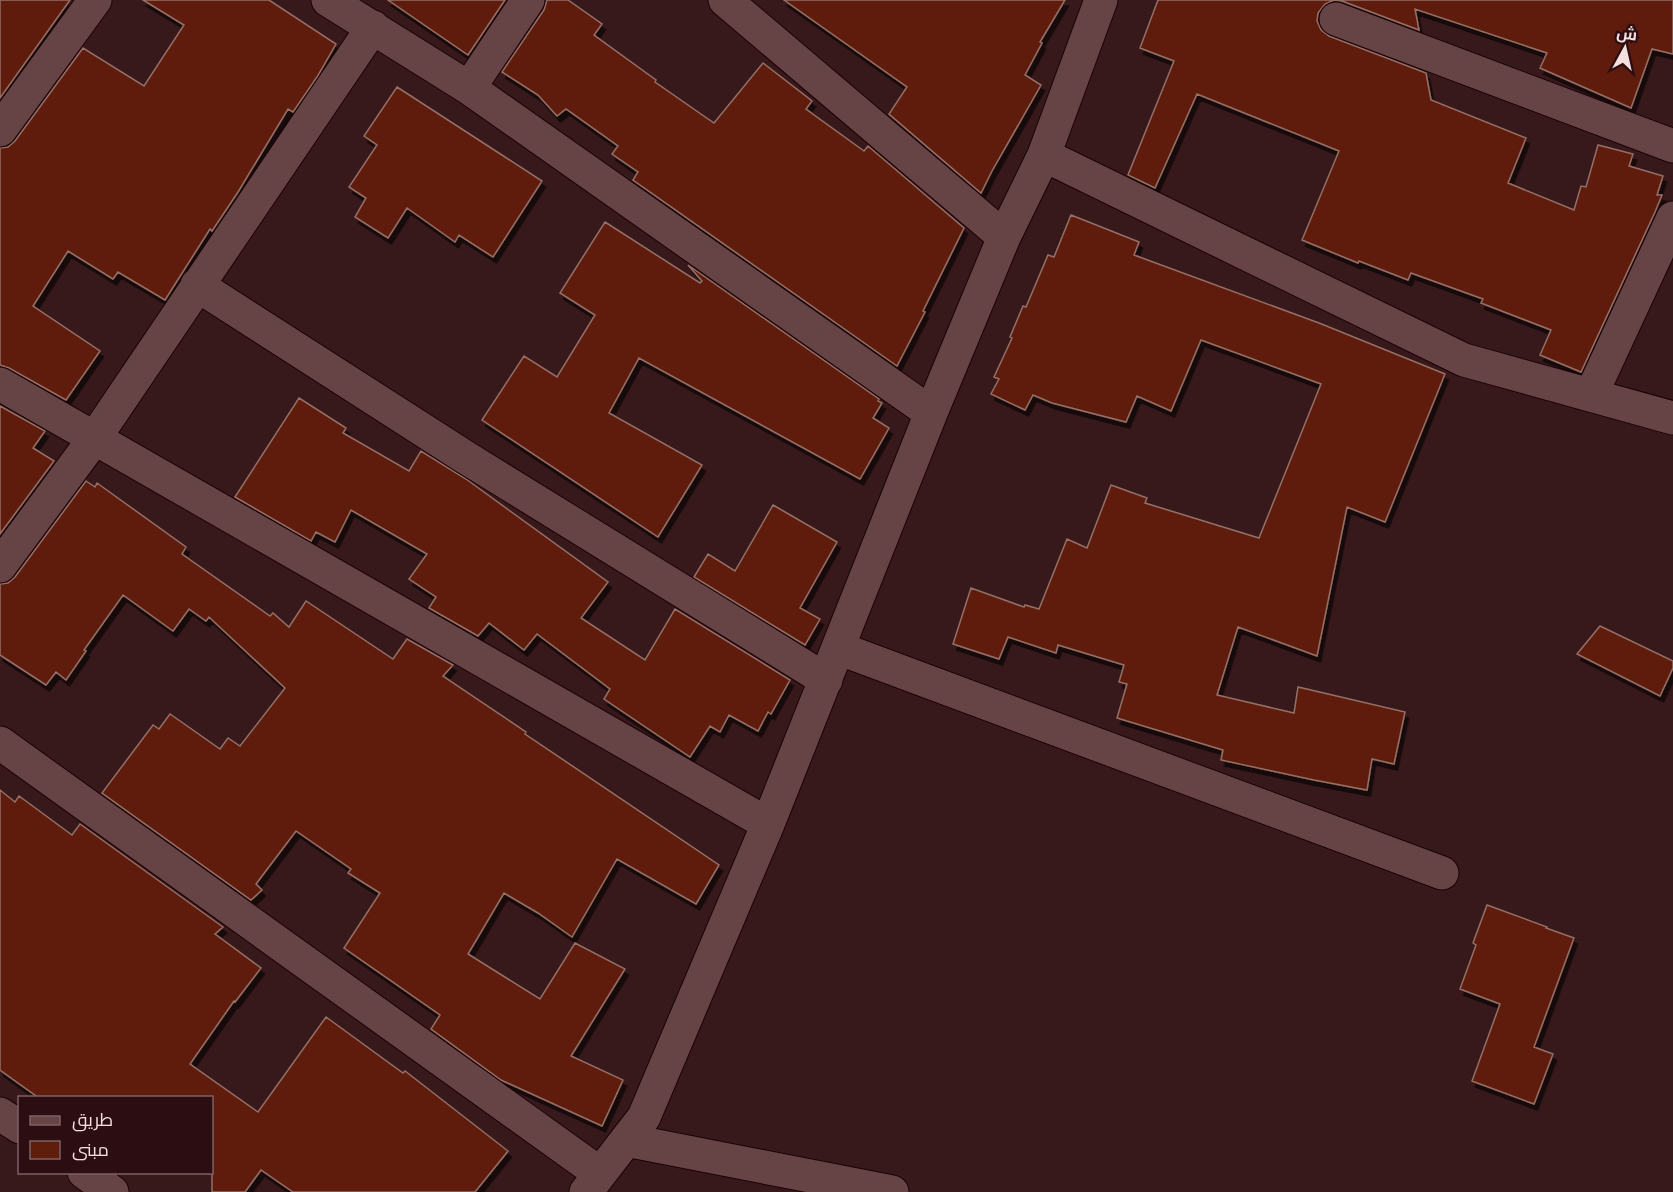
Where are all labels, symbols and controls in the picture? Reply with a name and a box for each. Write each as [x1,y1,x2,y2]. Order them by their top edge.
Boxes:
north arrow [1595,18,1655,78]
text: ش [1616,22,1639,44]
legend [18,1096,213,1174]
text: طريق [72,1108,113,1132]
text: مبنى [72,1138,109,1161]

